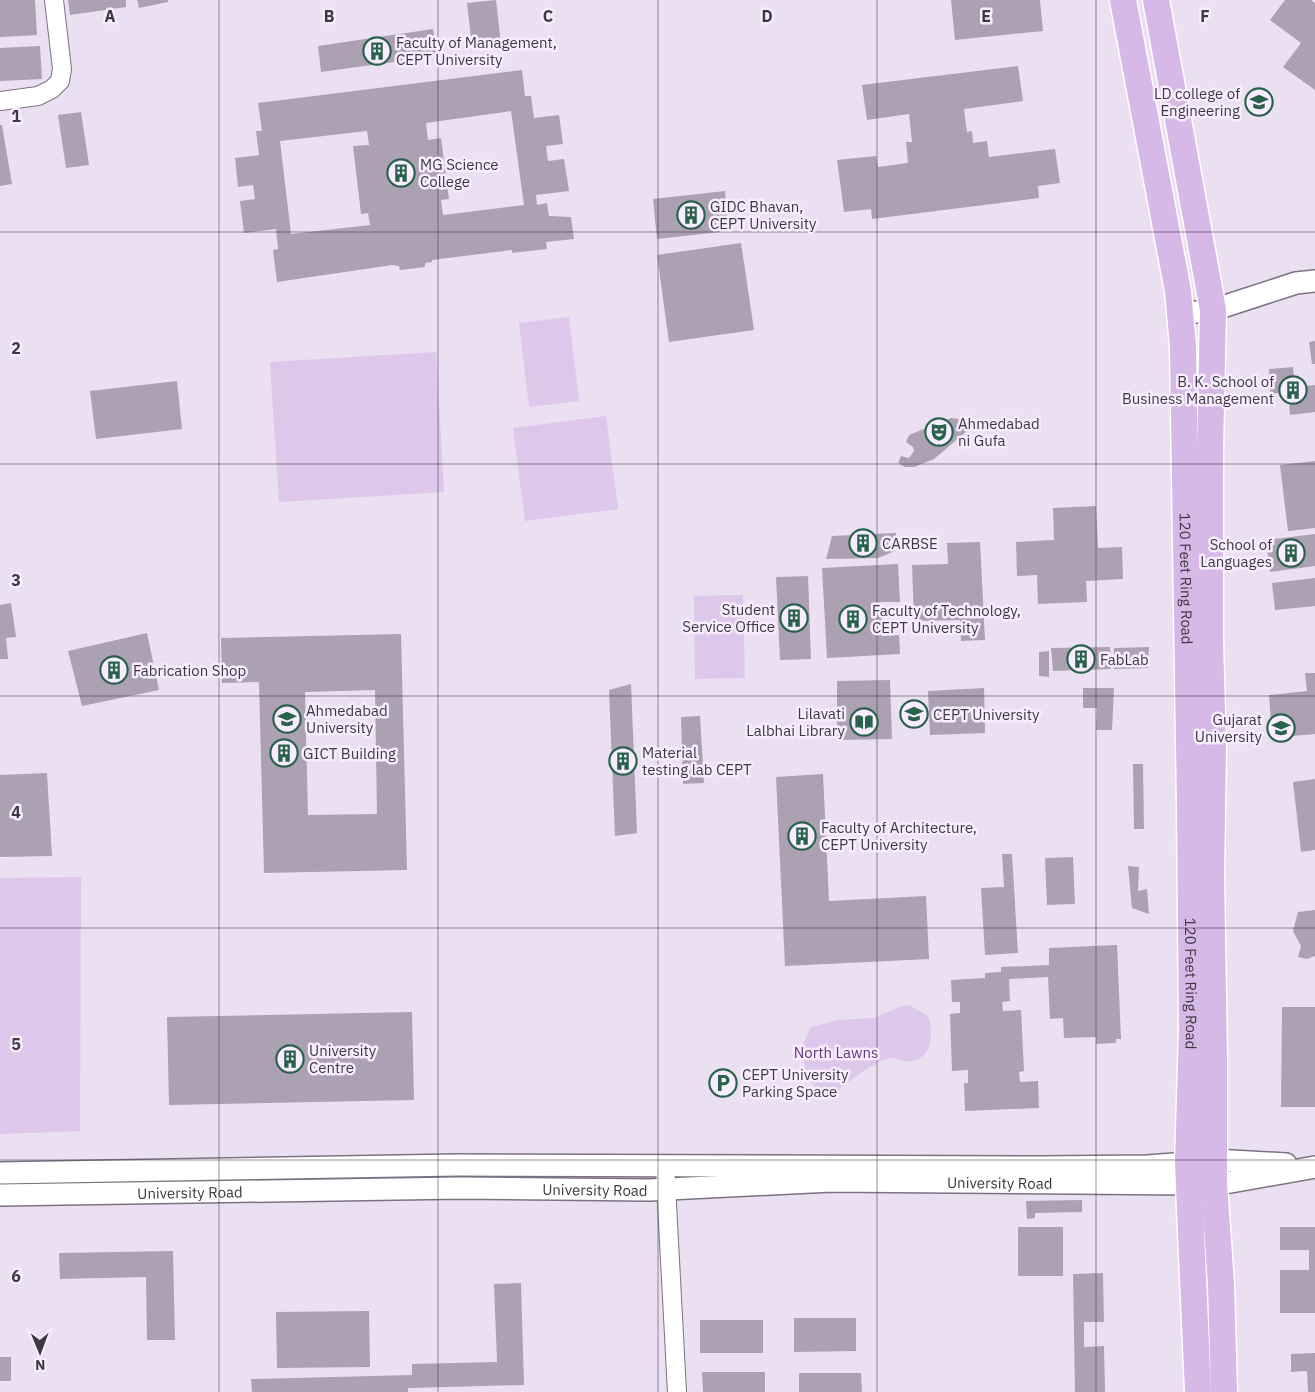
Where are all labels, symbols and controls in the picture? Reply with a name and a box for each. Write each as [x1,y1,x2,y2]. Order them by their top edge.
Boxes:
text: A [105,6,116,26]
text: B [324,6,335,26]
text: C [543,6,553,26]
text: D [761,6,773,26]
text: E [981,6,991,26]
text: F [1200,6,1210,26]
place label: Faculty of Management, CEPT University [396,33,557,69]
building icon: Faculty of Management, CEPT University [362,36,392,66]
place label: LD college of Engineering [1154,84,1240,120]
school or university icon: LD college of Engineering [1244,87,1274,117]
text: 1 [11,106,21,126]
place label: MG Science College [420,155,499,191]
building icon: MG Science College [386,158,416,188]
place label: GIDC Bhavan, CEPT University [710,197,817,233]
building icon: GIDC Bhavan, CEPT University [676,200,706,230]
text: 2 [11,338,21,358]
place label: B. K. School of Business Management [1122,372,1274,408]
building icon: B. K. School of Business Management [1278,375,1308,405]
place label: Ahmedabad ni Gufa [958,414,1040,450]
theatre icon: Ahmedabad ni Gufa [924,417,954,447]
street label: 120 Feet Ring Road [1176,513,1197,645]
building icon: CARBSE [848,528,878,558]
place label: CARBSE [882,534,938,553]
place label: School of Languages [1200,535,1272,571]
building icon: School of Languages [1276,538,1306,568]
text: 3 [11,570,21,590]
place label: Student Service Office [682,600,775,636]
place label: Faculty of Technology, CEPT University [872,601,1021,637]
building icon: Student Service Office [779,603,809,633]
building icon: Faculty of Technology, CEPT University [838,604,868,634]
building icon: FabLab [1066,644,1096,674]
place label: FabLab [1100,650,1149,669]
building icon: Fabrication Shop [99,655,129,685]
place label: Fabrication Shop [133,661,246,680]
school or university icon: CEPT University [899,699,929,729]
place label: Ahmedabad University [306,701,388,737]
school or university icon: Ahmedabad University [272,704,302,734]
place label: Lilavati Lalbhai Library [746,704,846,740]
place label: CEPT University [933,705,1040,724]
library icon: Lilavati Lalbhai Library [849,707,879,737]
place label: Gujarat University [1195,710,1263,746]
school or university icon: Gujarat University [1266,713,1296,743]
building icon: GICT Building [269,738,299,768]
place label: Material testing lab CEPT [642,743,752,779]
place label: GICT Building [303,744,396,763]
building icon: Material testing lab CEPT [608,746,638,776]
text: 4 [11,802,21,822]
place label: Faculty of Architecture, CEPT University [821,818,977,854]
building icon: Faculty of Architecture, CEPT University [787,821,817,851]
street label: 120 Feet Ring Road [1181,918,1202,1050]
text: 5 [11,1034,21,1054]
place label: University Centre [309,1041,377,1077]
park label: North Lawns [794,1043,878,1062]
building icon: University Centre [275,1044,305,1074]
place label: CEPT University Parking Space [742,1065,849,1101]
parking icon: CEPT University Parking Space [708,1068,738,1098]
street label: University Road [947,1172,1052,1192]
street label: University Road [542,1179,648,1199]
street label: University Road [137,1182,243,1202]
text: 6 [11,1266,21,1286]
north arrow [15,1327,65,1377]
text: N [35,1356,45,1374]

